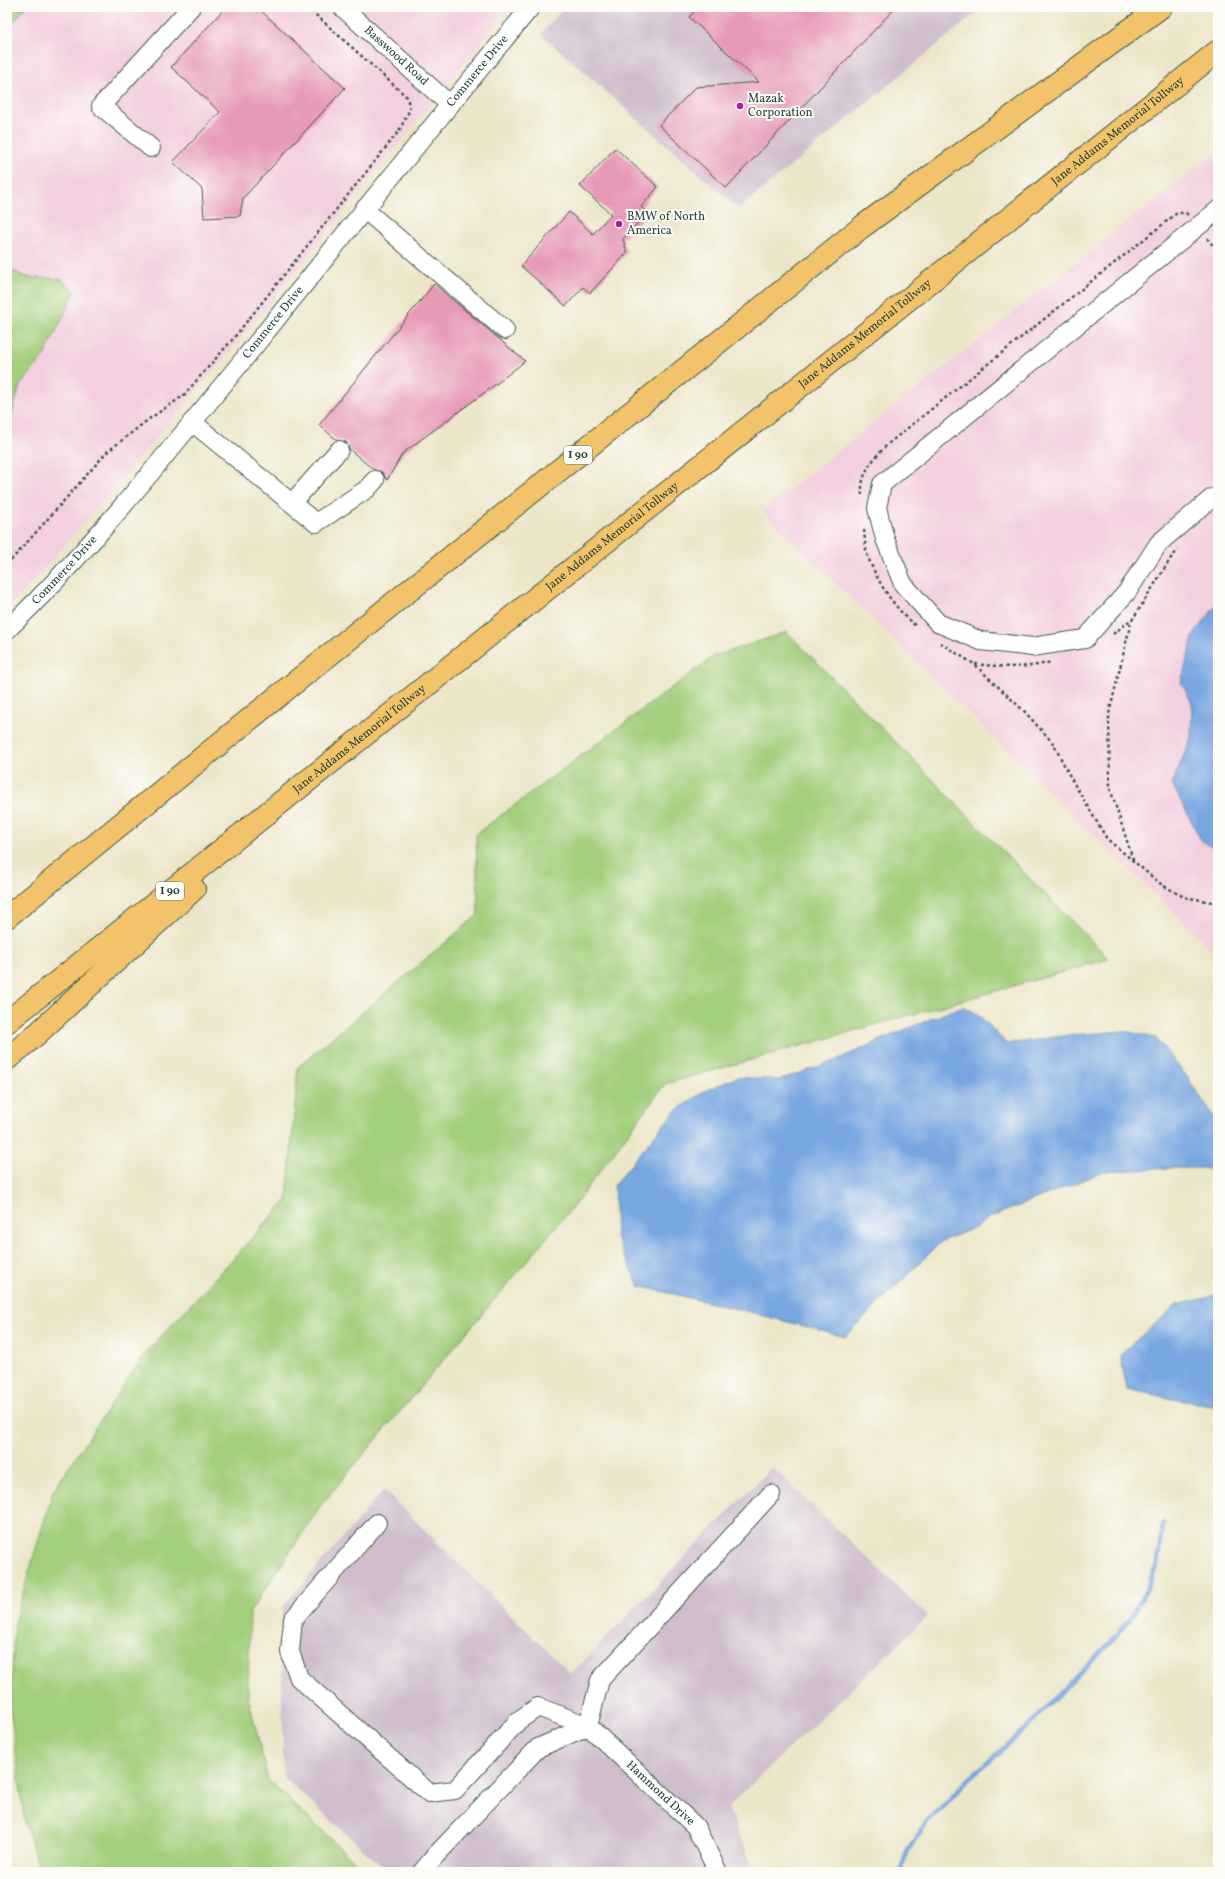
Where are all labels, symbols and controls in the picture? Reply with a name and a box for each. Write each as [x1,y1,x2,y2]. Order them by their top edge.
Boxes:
street label: Basswood Road [360,23,432,90]
street label: Commerce Drive [443,32,512,111]
street label: Jane Addams Memorial Tollway [1048,73,1188,189]
place label: Mazak Corporation [748,91,813,121]
marker: Mazak Corporation [735,101,745,111]
place label: BMW of North America [627,209,705,239]
marker: BMW of North America [614,219,624,229]
street label: Jane Addams Memorial Tollway [795,275,935,392]
street label: Commerce Drive [239,283,308,362]
road number: I 90 [564,446,592,464]
street label: Jane Addams Memorial Tollway [543,478,683,595]
street label: Commerce Drive [29,532,101,608]
street label: Jane Addams Memorial Tollway [290,681,430,797]
road number: I 90 [156,882,184,900]
street label: Hammond Drive [622,1757,698,1830]

